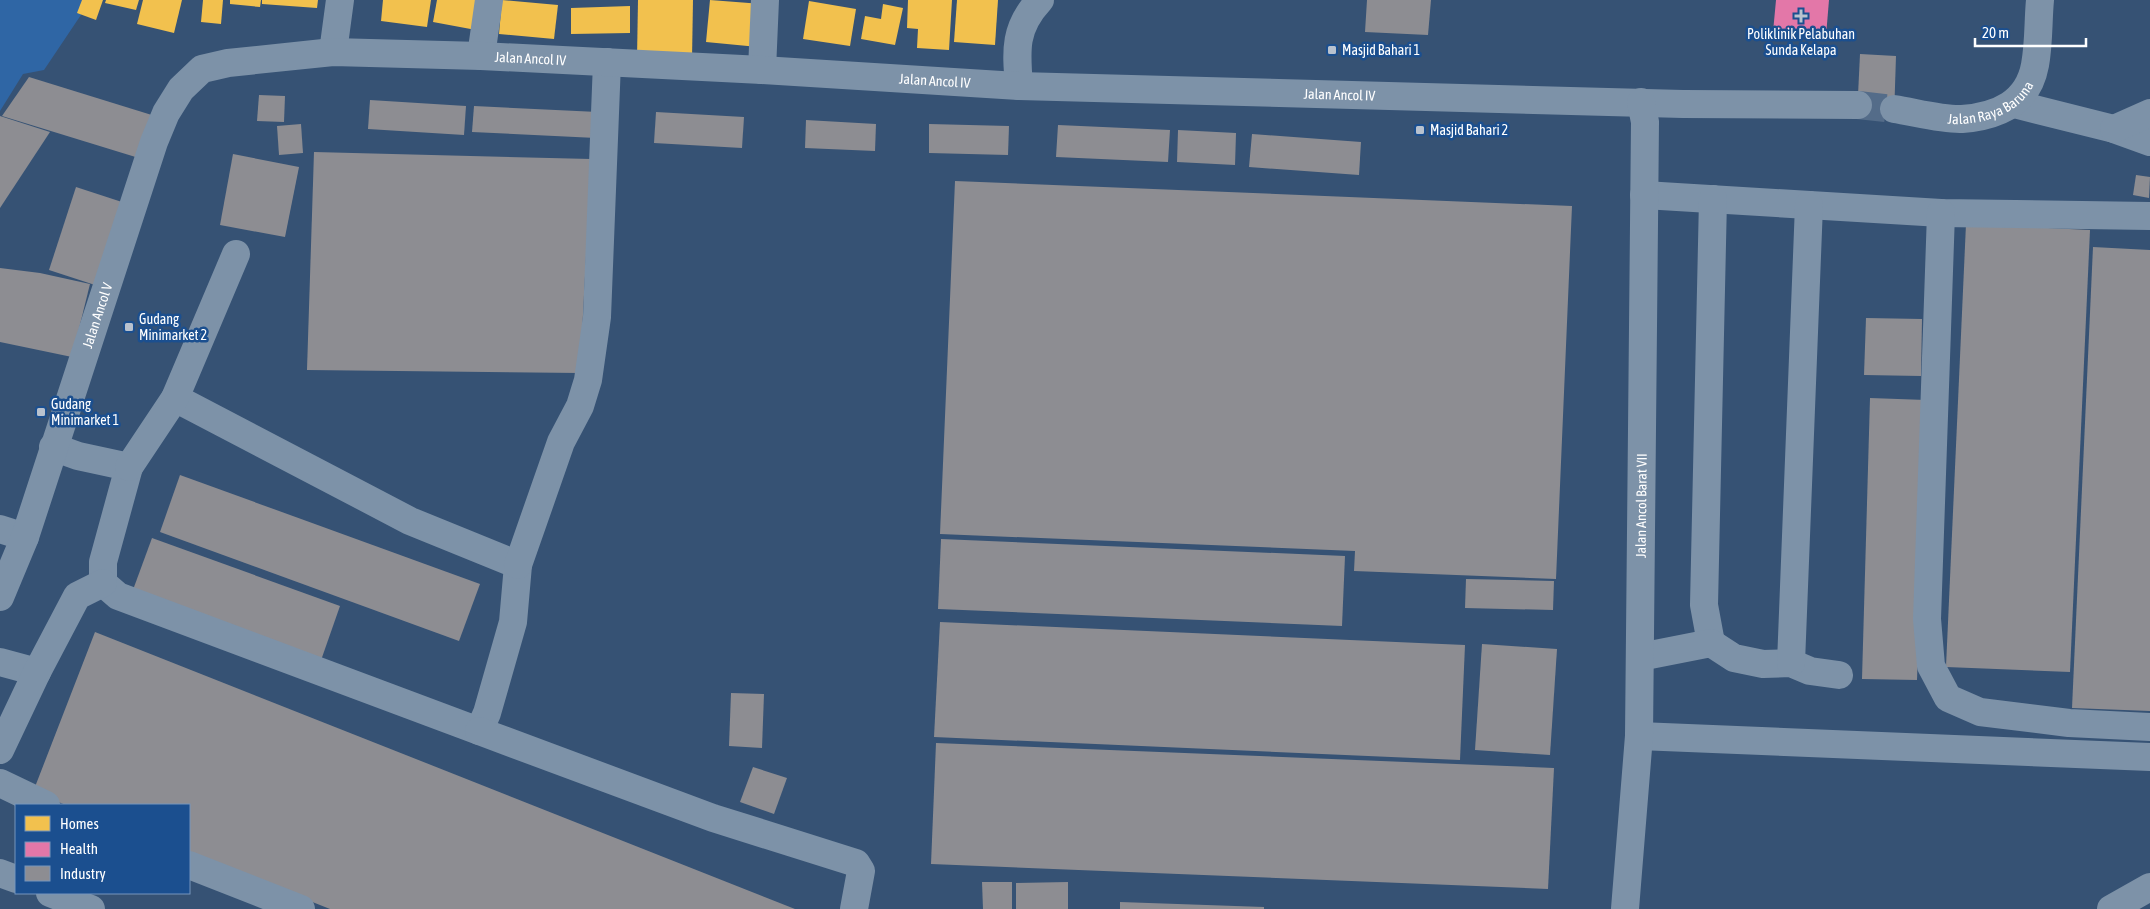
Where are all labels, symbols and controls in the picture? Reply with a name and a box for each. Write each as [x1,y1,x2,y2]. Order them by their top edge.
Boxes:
marker: Poliklinik Pelabuhan Sunda Kelapa [1794,9,1808,23]
scale bar [1975,15,2086,47]
text: 20 m [1982,24,2009,41]
place label: Poliklinik Pelabuhan Sunda Kelapa [1747,26,1855,58]
place label: Masjid Bahari 1 [1342,42,1420,58]
marker: Masjid Bahari 1 [1326,44,1338,56]
street label: Jalan Ancol IV [494,49,567,68]
street label: Jalan Ancol IV [899,71,971,91]
street label: Jalan Raya Baruna [1947,79,2037,127]
street label: Jalan Ancol IV [1304,86,1376,104]
place label: Masjid Bahari 2 [1430,122,1508,138]
marker: Masjid Bahari 2 [1414,124,1426,136]
street label: Jalan Ancol V [79,281,116,350]
place label: Gudang Minimarket 2 [139,311,207,343]
marker: Gudang Minimarket 2 [123,321,135,333]
place label: Gudang Minimarket 1 [51,396,119,428]
marker: Gudang Minimarket 1 [35,406,47,418]
street label: Jalan Ancol Barat VII [1633,453,1650,558]
legend [15,804,190,894]
text: Homes [60,815,99,832]
text: Health [60,840,98,857]
text: Industry [60,865,106,882]

